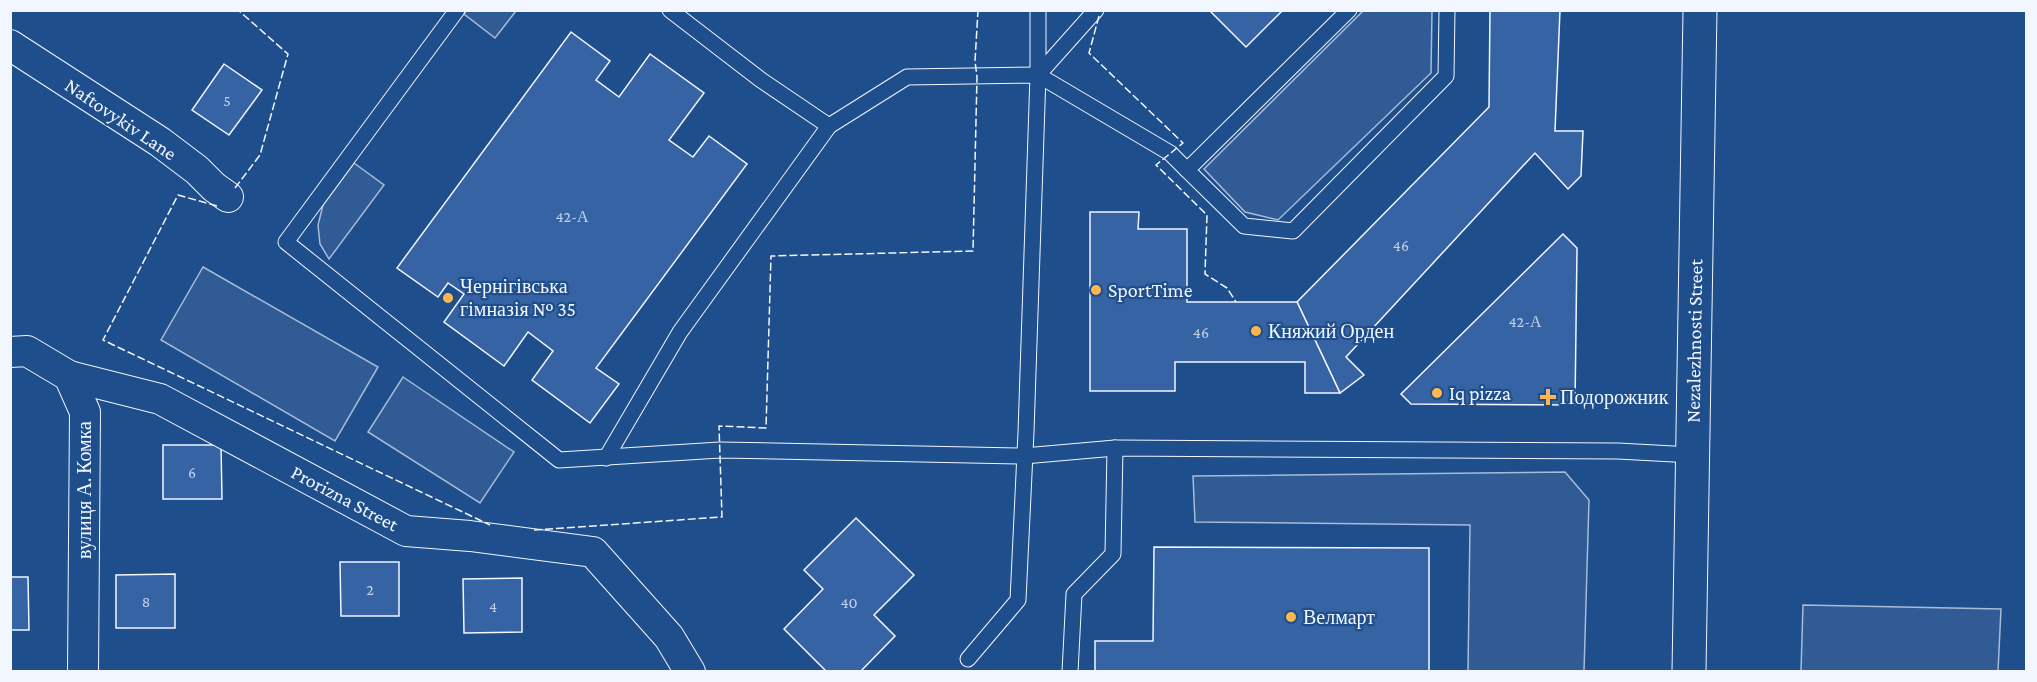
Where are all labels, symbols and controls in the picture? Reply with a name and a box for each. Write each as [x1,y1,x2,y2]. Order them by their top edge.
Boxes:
street label: Naftovykiv Lane [61,74,181,165]
house number: 5 [223,92,231,109]
house number: 42-А [555,208,589,225]
house number: 46 [1393,237,1409,254]
street label: Nezalezhnosti Street [1682,259,1706,423]
place label: Чернігівська гімназія № 35 [460,275,576,320]
place label: SportTime [1108,279,1193,302]
marker: SportTime [1089,283,1103,297]
marker: Чернігівська гімназія № 35 [441,291,455,305]
house number: 42-А [1508,313,1542,330]
place label: Княжий Орден [1268,320,1394,343]
house number: 46 [1193,324,1209,341]
marker: Княжий Орден [1249,324,1263,338]
place label: Iq pizza [1449,382,1511,405]
marker: Iq pizza [1430,386,1444,400]
place label: Подорожник [1560,386,1669,409]
marker: Подорожник [1541,390,1555,404]
street label: вулиця А. Комка [73,421,96,559]
street label: Prorizna Street [288,461,403,536]
house number: 6 [188,464,196,481]
house number: 2 [366,581,374,598]
house number: 8 [142,593,150,610]
house number: 40 [840,594,858,611]
house number: 4 [489,598,497,615]
place label: Велмарт [1303,606,1375,629]
marker: Велмарт [1284,610,1298,624]

